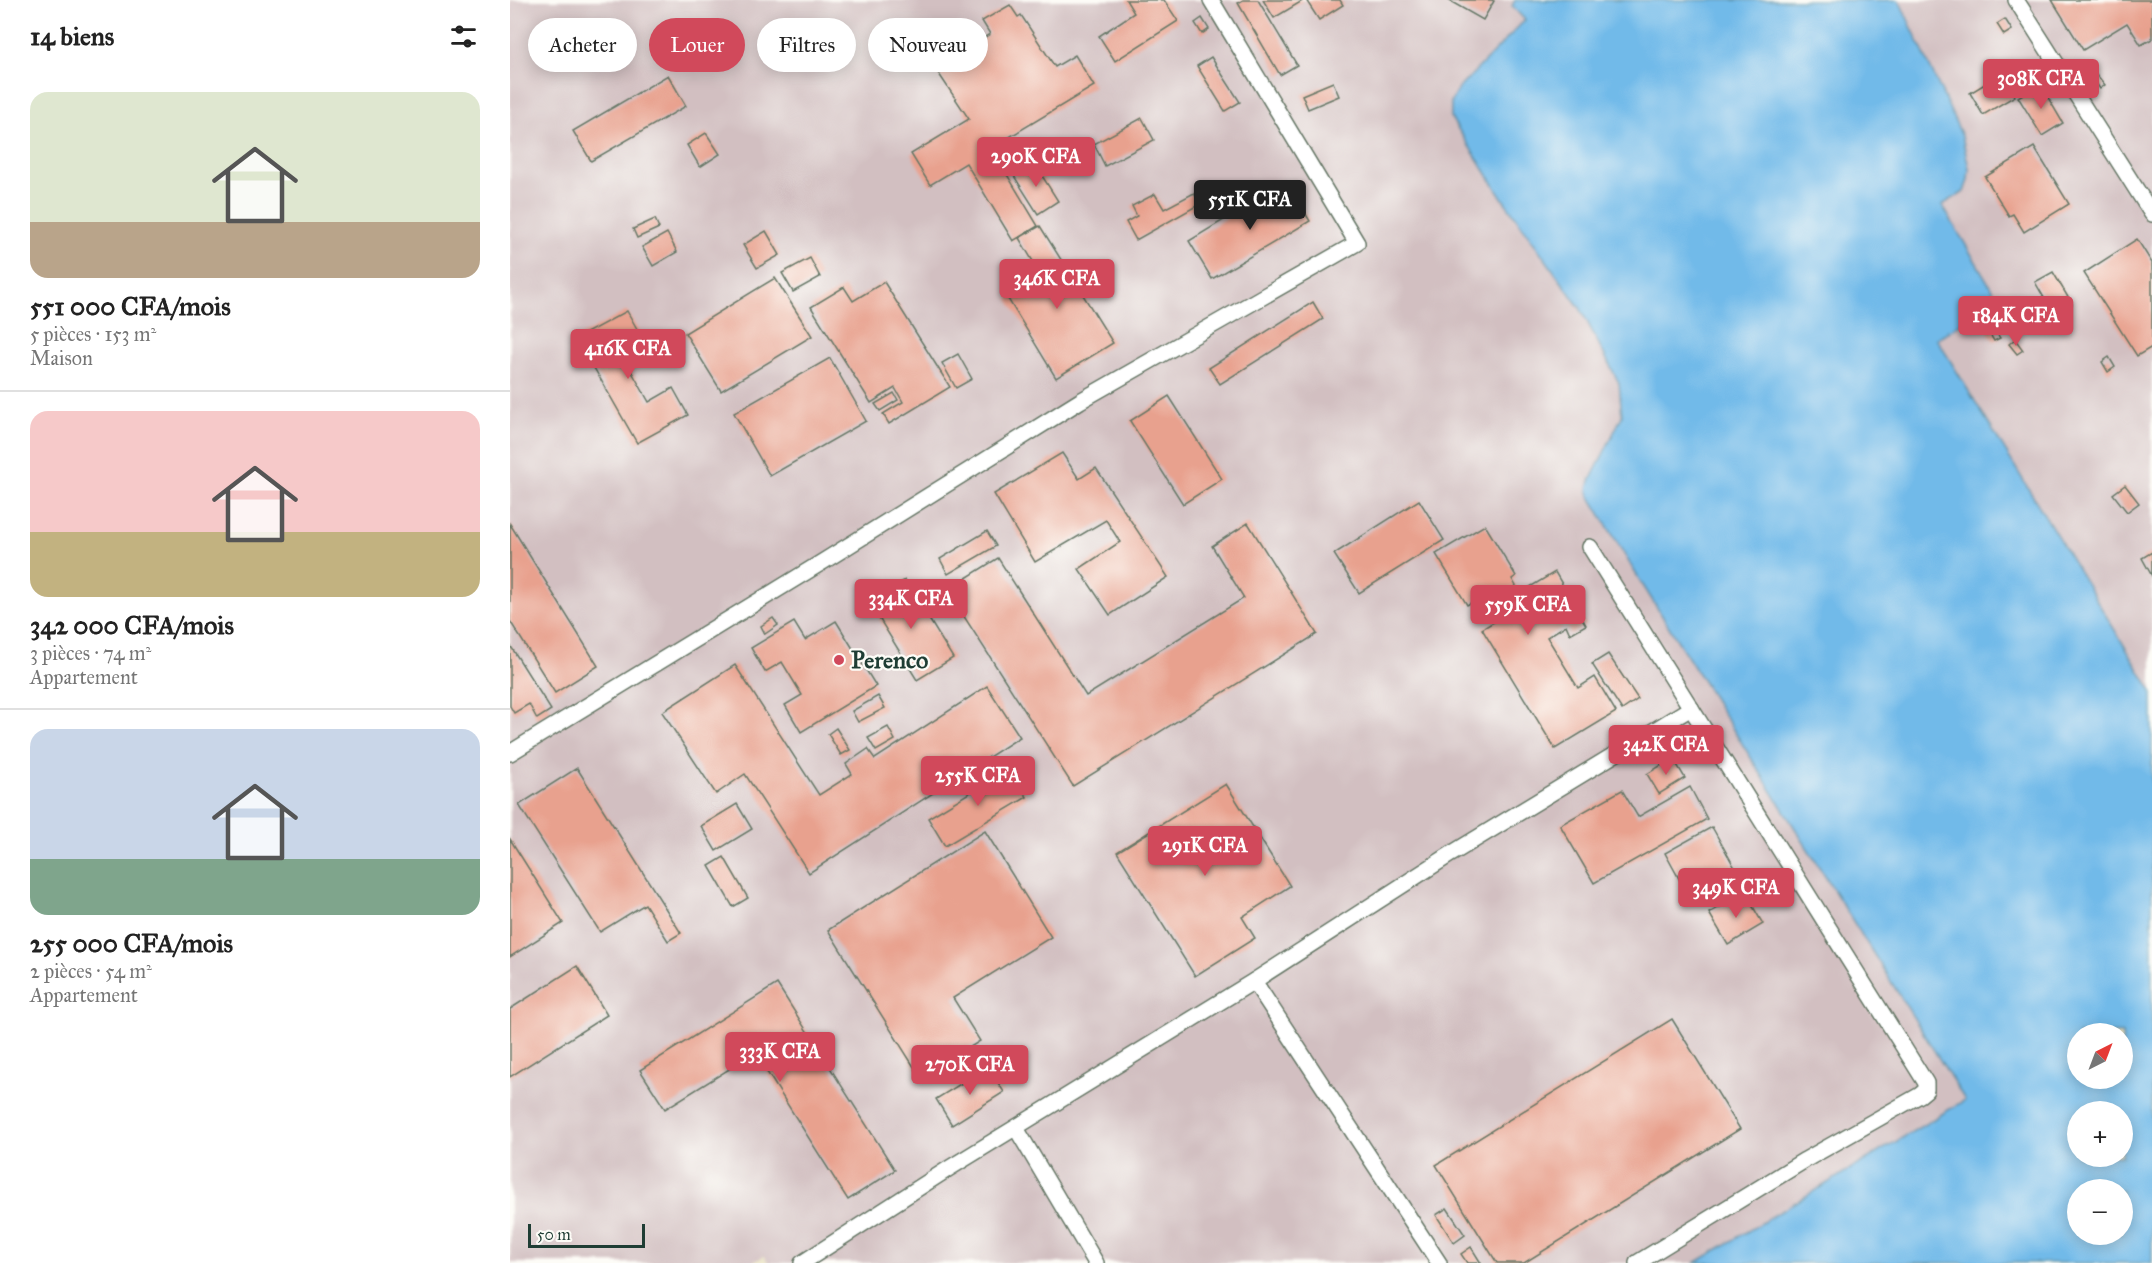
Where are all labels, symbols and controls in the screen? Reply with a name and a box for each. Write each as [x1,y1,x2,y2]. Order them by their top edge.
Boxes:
chip: Acheter [528,18,637,72]
chip: Louer [649,18,745,72]
chip: Filtres [757,18,856,72]
chip: Nouveau [868,18,988,72]
text: 14 biens [30,20,114,52]
icon: filters [447,20,480,53]
pin: 308K CFA [1979,59,2103,110]
text: 308K CFA [1997,66,2085,90]
icon: home [201,131,309,239]
pin: 290K CFA [974,137,1098,188]
text: 290K CFA [991,144,1081,168]
pin: 551K CFA [1188,180,1312,231]
text: 551K CFA [1208,187,1292,211]
pin: 346K CFA [995,259,1119,310]
text: 346K CFA [1013,266,1101,290]
text: 551 000 CFA/mois [30,290,231,322]
pin: 184K CFA [1954,296,2078,347]
text: 184K CFA [1972,303,2060,327]
text: 5 pièces · 153 m² [30,322,156,346]
pin: 416K CFA [566,329,690,380]
text: 416K CFA [585,336,671,360]
text: Maison [30,346,93,370]
icon: home [201,450,309,558]
pin: 334K CFA [849,579,973,630]
pin: 559K CFA [1466,585,1590,636]
text: 334K CFA [869,586,953,610]
text: 559K CFA [1484,592,1572,616]
text: 342 000 CFA/mois [30,609,234,641]
text: 3 pièces · 74 m² [30,641,151,665]
place label: Perenco [851,645,928,675]
marker: Perenco [832,653,846,667]
text: Appartement [30,665,138,689]
pin: 342K CFA [1604,725,1728,776]
text: 342K CFA [1623,732,1709,756]
pin: 255K CFA [916,756,1040,807]
text: 255K CFA [935,763,1021,787]
icon: home [201,768,309,876]
pin: 291K CFA [1143,826,1267,877]
text: 291K CFA [1162,833,1248,857]
pin: 349K CFA [1674,868,1798,919]
text: 349K CFA [1692,875,1780,899]
text: 255 000 CFA/mois [30,927,233,959]
text: 2 pièces · 54 m² [30,959,152,983]
text: Appartement [30,983,138,1007]
north arrow [2067,1023,2133,1089]
map controls [2067,1023,2133,1245]
pin: 333K CFA [718,1032,842,1083]
text: 333K CFA [739,1039,821,1063]
pin: 270K CFA [908,1045,1032,1096]
text: 270K CFA [925,1052,1015,1076]
button: + [2067,1101,2133,1167]
button: − [2067,1179,2133,1245]
scale bar [528,1221,645,1248]
text: 50 m [537,1225,571,1244]

